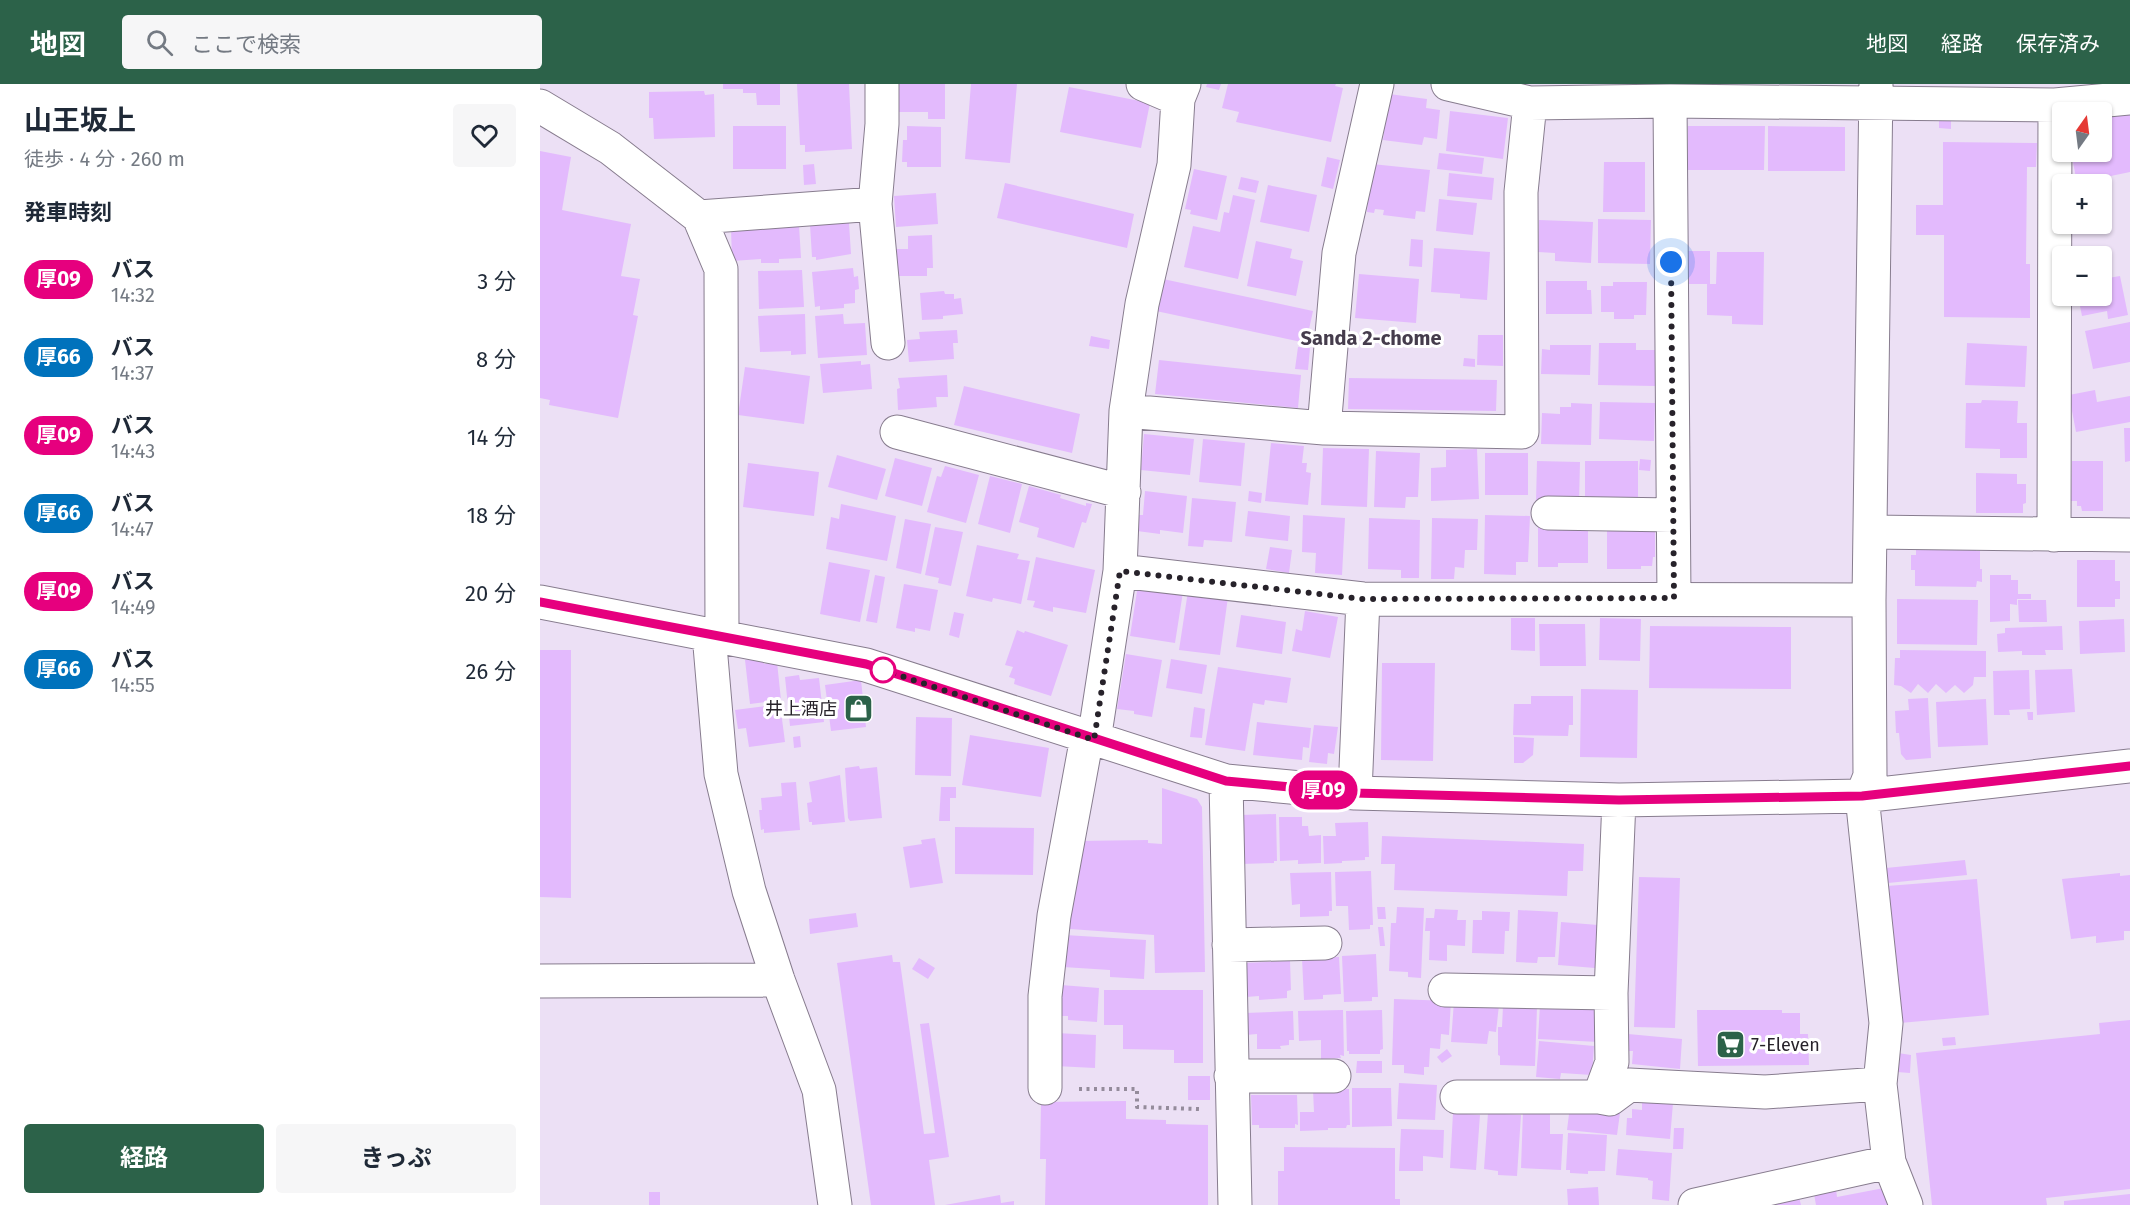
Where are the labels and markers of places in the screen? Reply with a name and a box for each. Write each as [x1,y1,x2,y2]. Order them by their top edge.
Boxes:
unlabelled marker [870,657,896,683]
shop icon: 井上酒店 [842,693,874,725]
place label: 井上酒店 [765,698,837,720]
supermarket icon: 7-Eleven [1714,1029,1746,1061]
place label: 7-Eleven [1751,1034,1820,1056]

